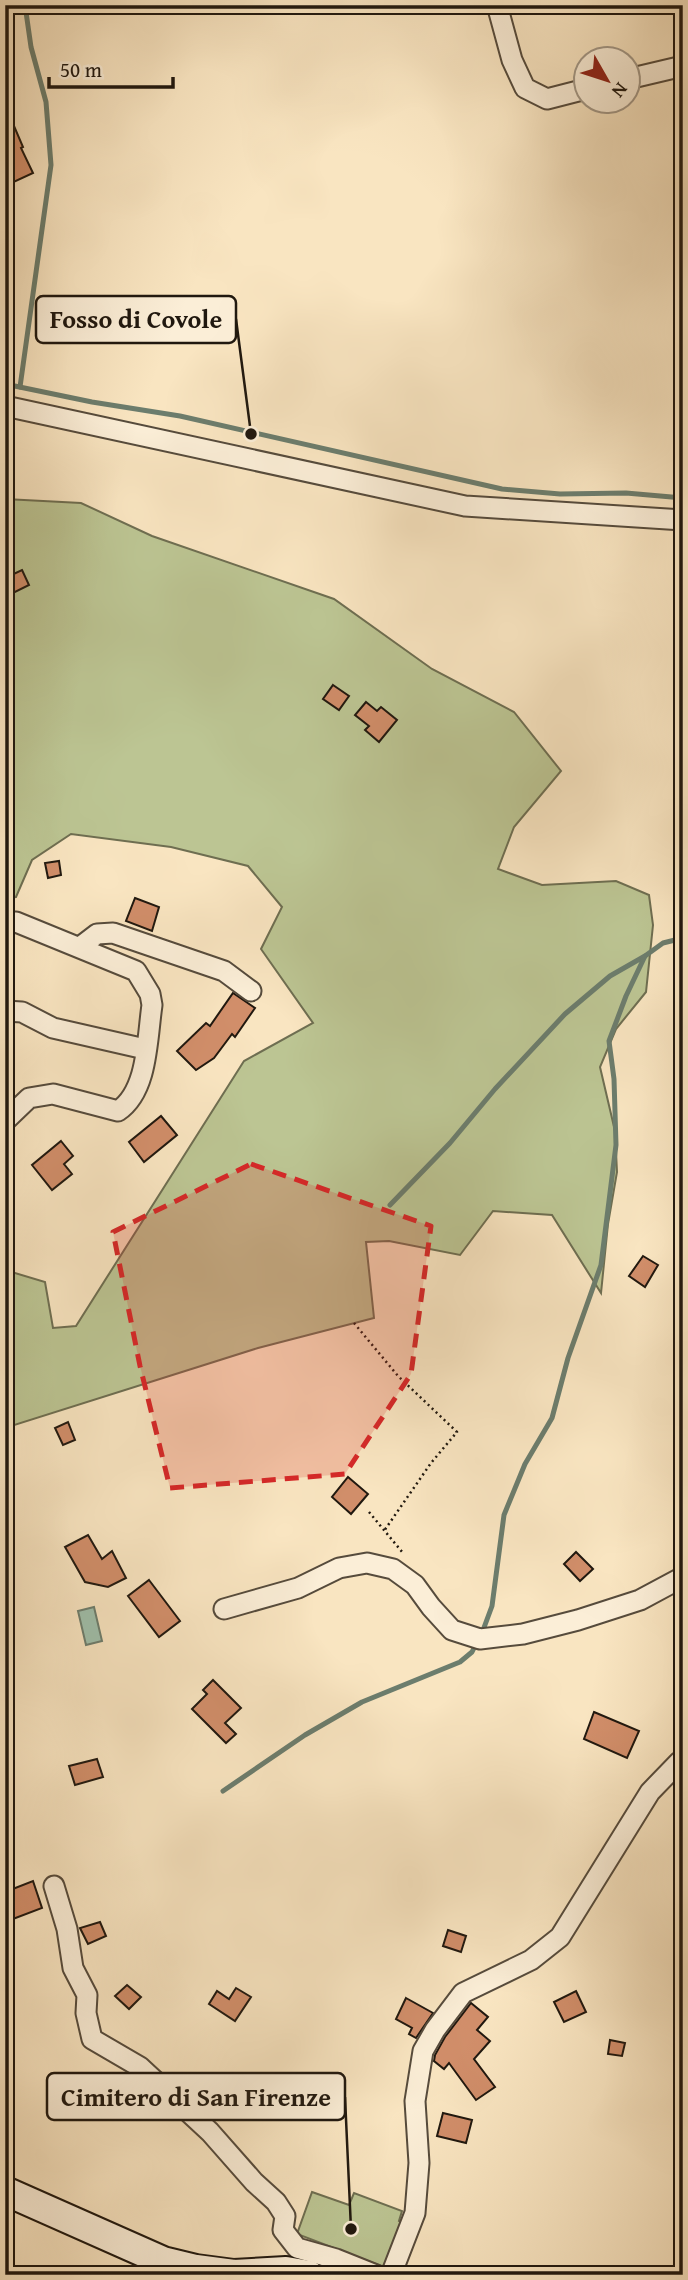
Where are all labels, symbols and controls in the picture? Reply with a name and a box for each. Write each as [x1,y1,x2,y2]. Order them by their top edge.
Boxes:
scale bar [49,46,173,90]
north arrow [572,46,642,116]
text: 50 m [60,54,102,85]
text: N [605,77,635,105]
callout: Fosso di Covole [36,296,236,343]
text: Fosso di Covole [50,299,222,338]
callout: Cimitero di San Firenze [47,2073,345,2120]
text: Cimitero di San Firenze [61,2077,331,2116]

